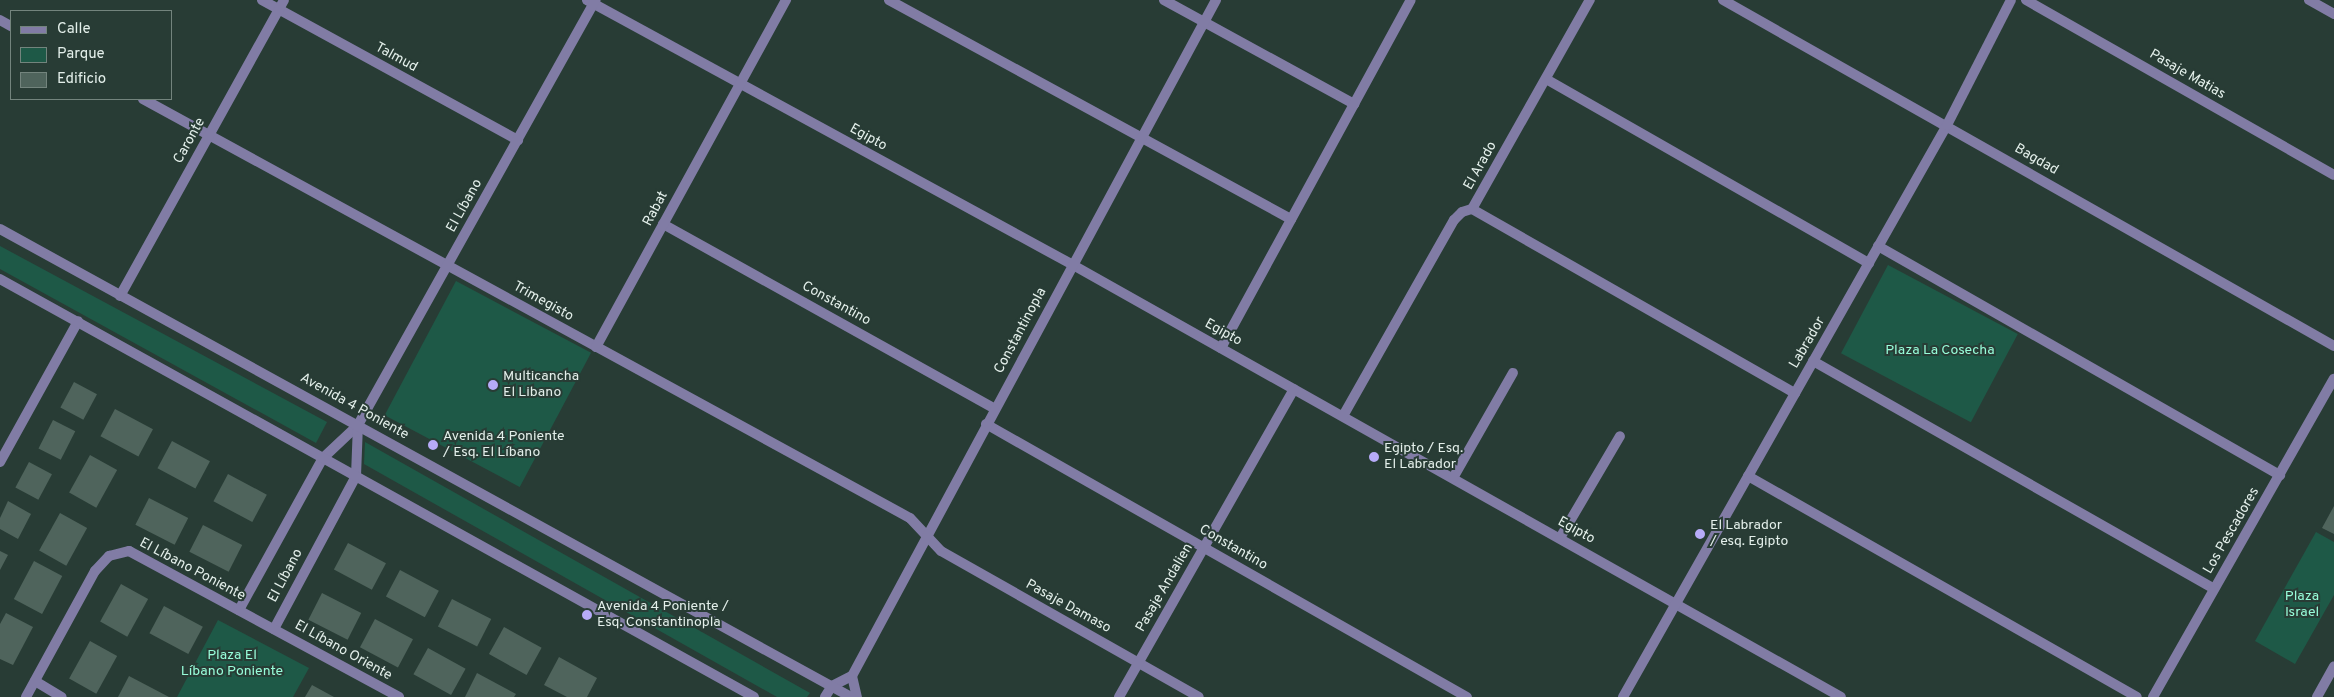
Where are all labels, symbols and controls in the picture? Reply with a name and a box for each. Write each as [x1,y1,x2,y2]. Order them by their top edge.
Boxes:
legend [10,10,172,100]
text: Calle [57,20,91,39]
street label: Talmud [372,40,420,76]
text: Parque [57,45,105,64]
street label: Pasaje Matias [2146,46,2228,104]
text: Edificio [57,70,106,89]
street label: Caronte [171,115,209,167]
street label: Egipto [846,121,890,155]
street label: El Arado [1461,139,1501,193]
street label: Bagdad [2011,141,2061,179]
street label: El Líbano [444,176,486,236]
street label: Rabat [640,189,672,229]
street label: Constantino [799,278,873,330]
street label: Trimegisto [510,279,576,325]
street label: Constantinopla [991,285,1051,377]
street label: Labrador [1787,314,1829,372]
street label: Egipto [1201,316,1245,350]
park label: Plaza La Cosecha [1885,343,1995,359]
place label: Multicancha El Libano [503,369,579,402]
street label: Avenida 4 Poniente [297,370,411,444]
marker: Multicancha El Libano [487,379,499,391]
place label: Avenida 4 Poniente / Esq. El Líbano [443,429,565,462]
marker: Avenida 4 Poniente / Esq. El Líbano [427,439,439,451]
place label: Egipto / Esq. El Labrador [1384,441,1463,474]
marker: Egipto / Esq. El Labrador [1368,451,1380,463]
street label: Los Pescadores [2200,485,2264,577]
street label: Egipto [1554,514,1598,548]
place label: El Labrador / esq. Egipto [1710,518,1788,550]
street label: Constantino [1196,522,1270,574]
marker: El Labrador / esq. Egipto [1694,528,1706,540]
street label: El Líbano Poniente [136,535,248,605]
street label: Pasaje Andalien [1133,540,1197,636]
street label: El Líbano [265,546,307,606]
street label: Pasaje Damaso [1022,577,1114,637]
park label: Plaza Israel [2285,589,2319,622]
place label: Avenida 4 Poniente / Esq. Constantinopla [597,599,729,632]
marker: Avenida 4 Poniente / Esq. Constantinopla [581,609,593,621]
street label: El Líbano Oriente [291,617,395,685]
park label: Plaza El Líbano Poniente [181,648,283,680]

